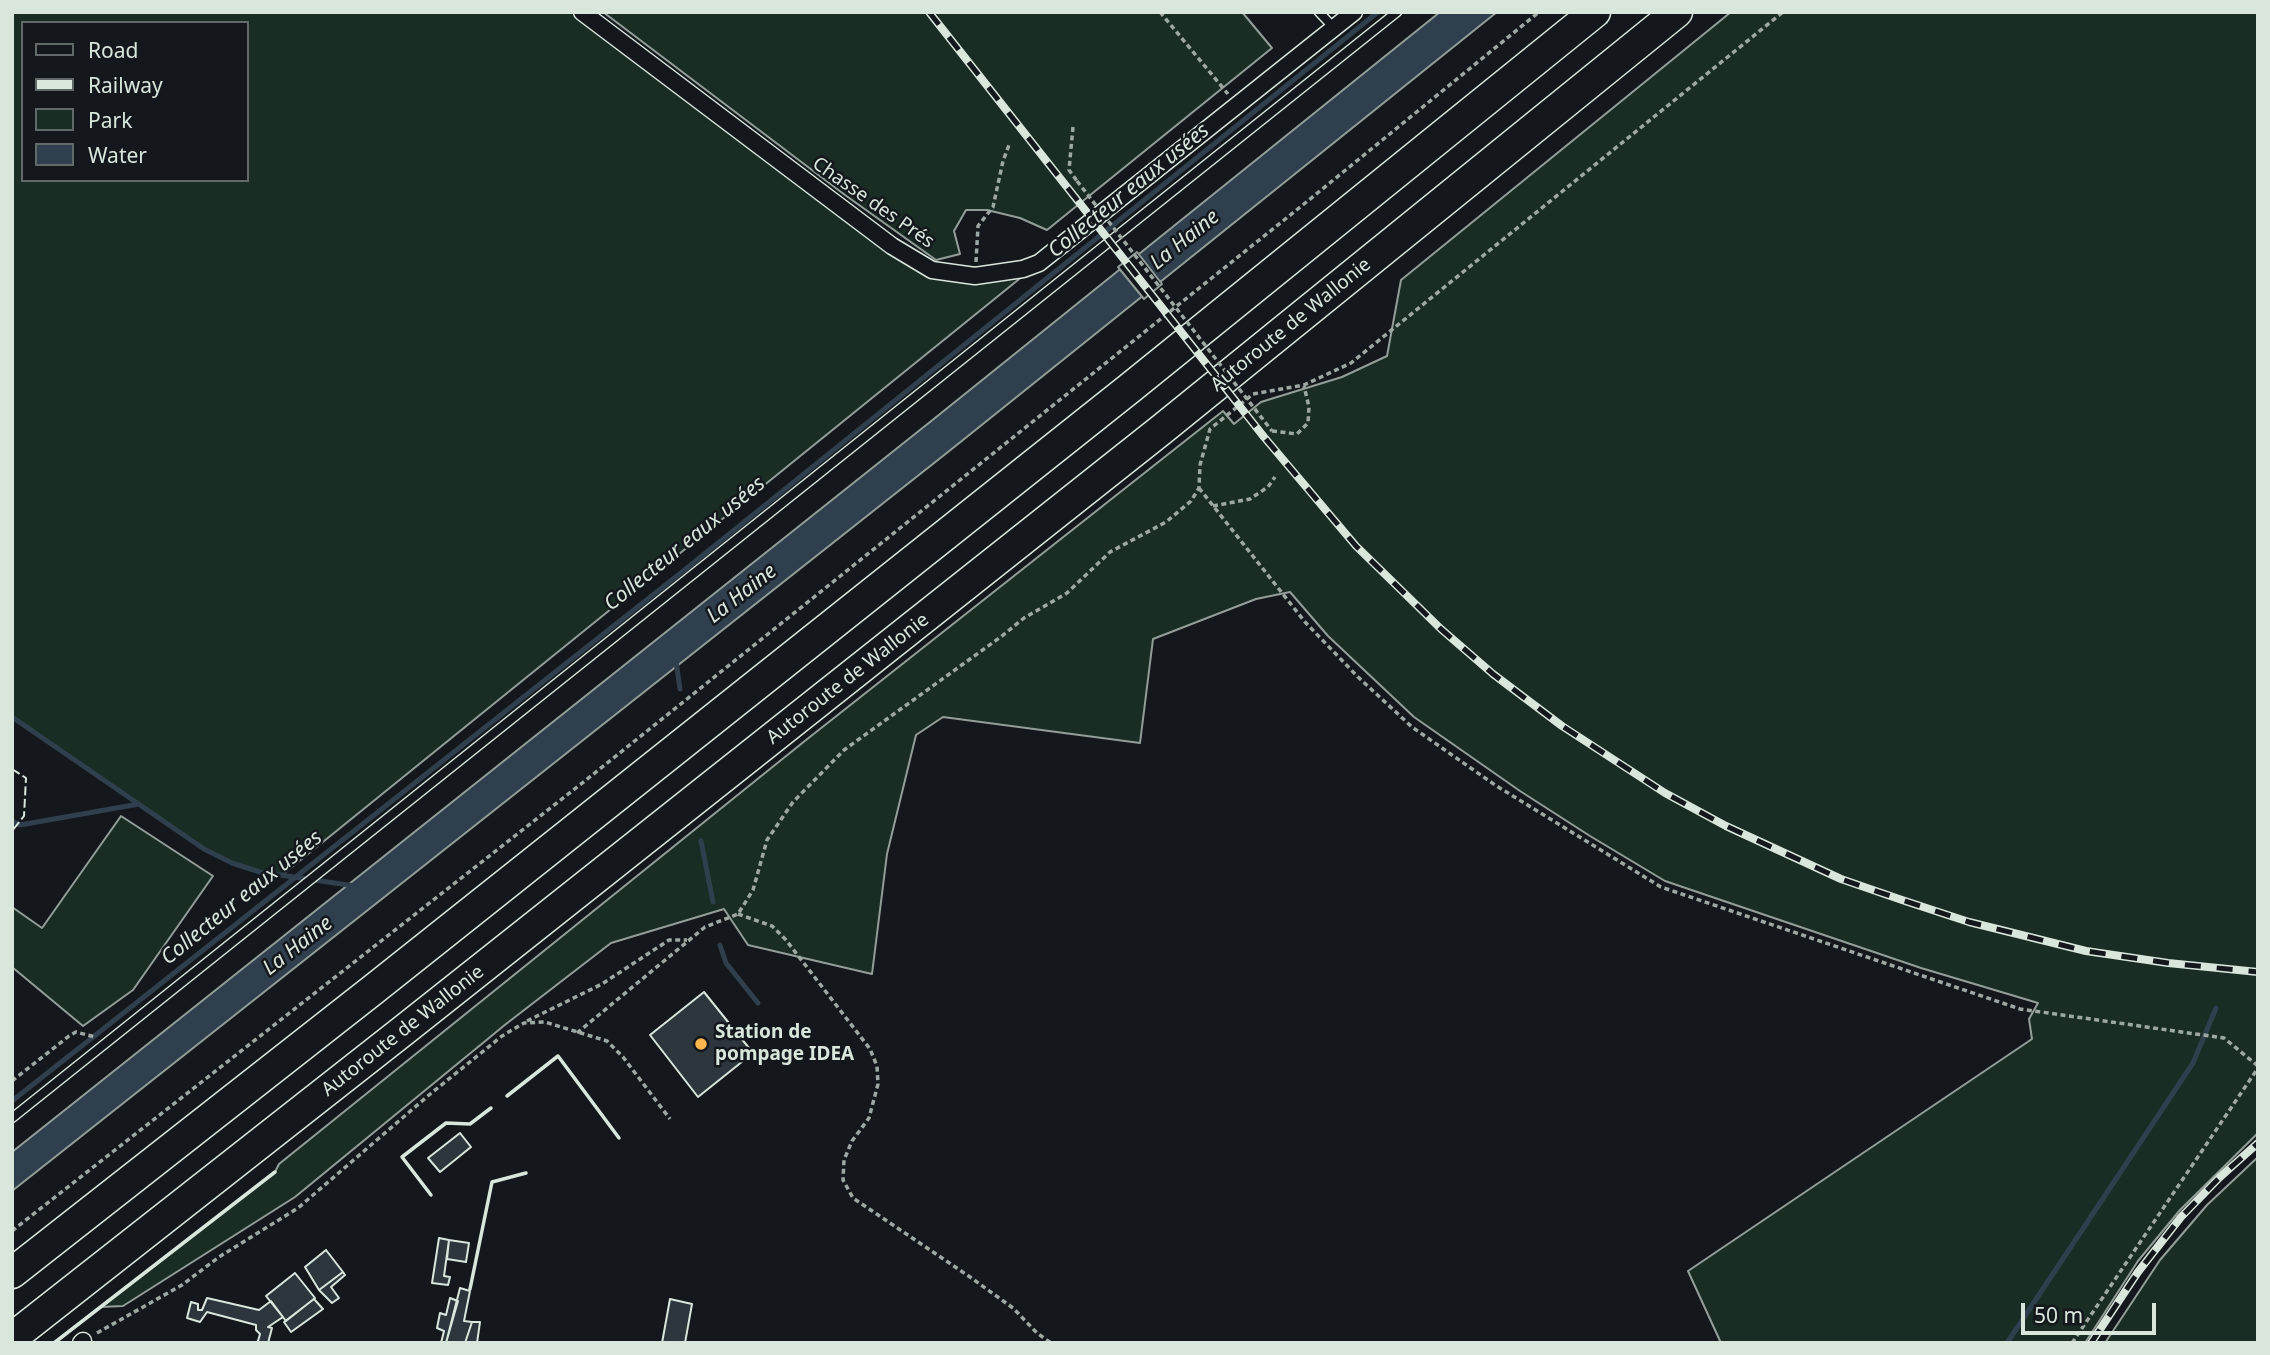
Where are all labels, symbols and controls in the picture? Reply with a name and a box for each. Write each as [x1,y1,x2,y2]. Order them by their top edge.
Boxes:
legend [21,21,248,182]
text: Road [88,36,138,64]
text: Railway [88,71,163,99]
text: Park [88,106,132,134]
water label: Collecteur eaux usées [1043,118,1215,264]
text: Water [88,141,147,169]
street label: Chasse des Prés [808,153,938,253]
water label: La Haine [1145,205,1225,275]
street label: Autoroute de Wallonie [1206,253,1376,397]
water label: Collecteur eaux usées [599,471,771,617]
water label: La Haine [702,559,782,629]
street label: Autoroute de Wallonie [762,609,934,749]
water label: Collecteur eaux usées [156,825,328,971]
water label: La Haine [258,911,338,981]
street label: Autoroute de Wallonie [317,961,489,1101]
place label: Station de pompage IDEA [715,1022,854,1066]
marker: Station de pompage IDEA [693,1036,709,1052]
scale bar [2025,1288,2160,1332]
text: 50 m [2034,1301,2083,1329]

